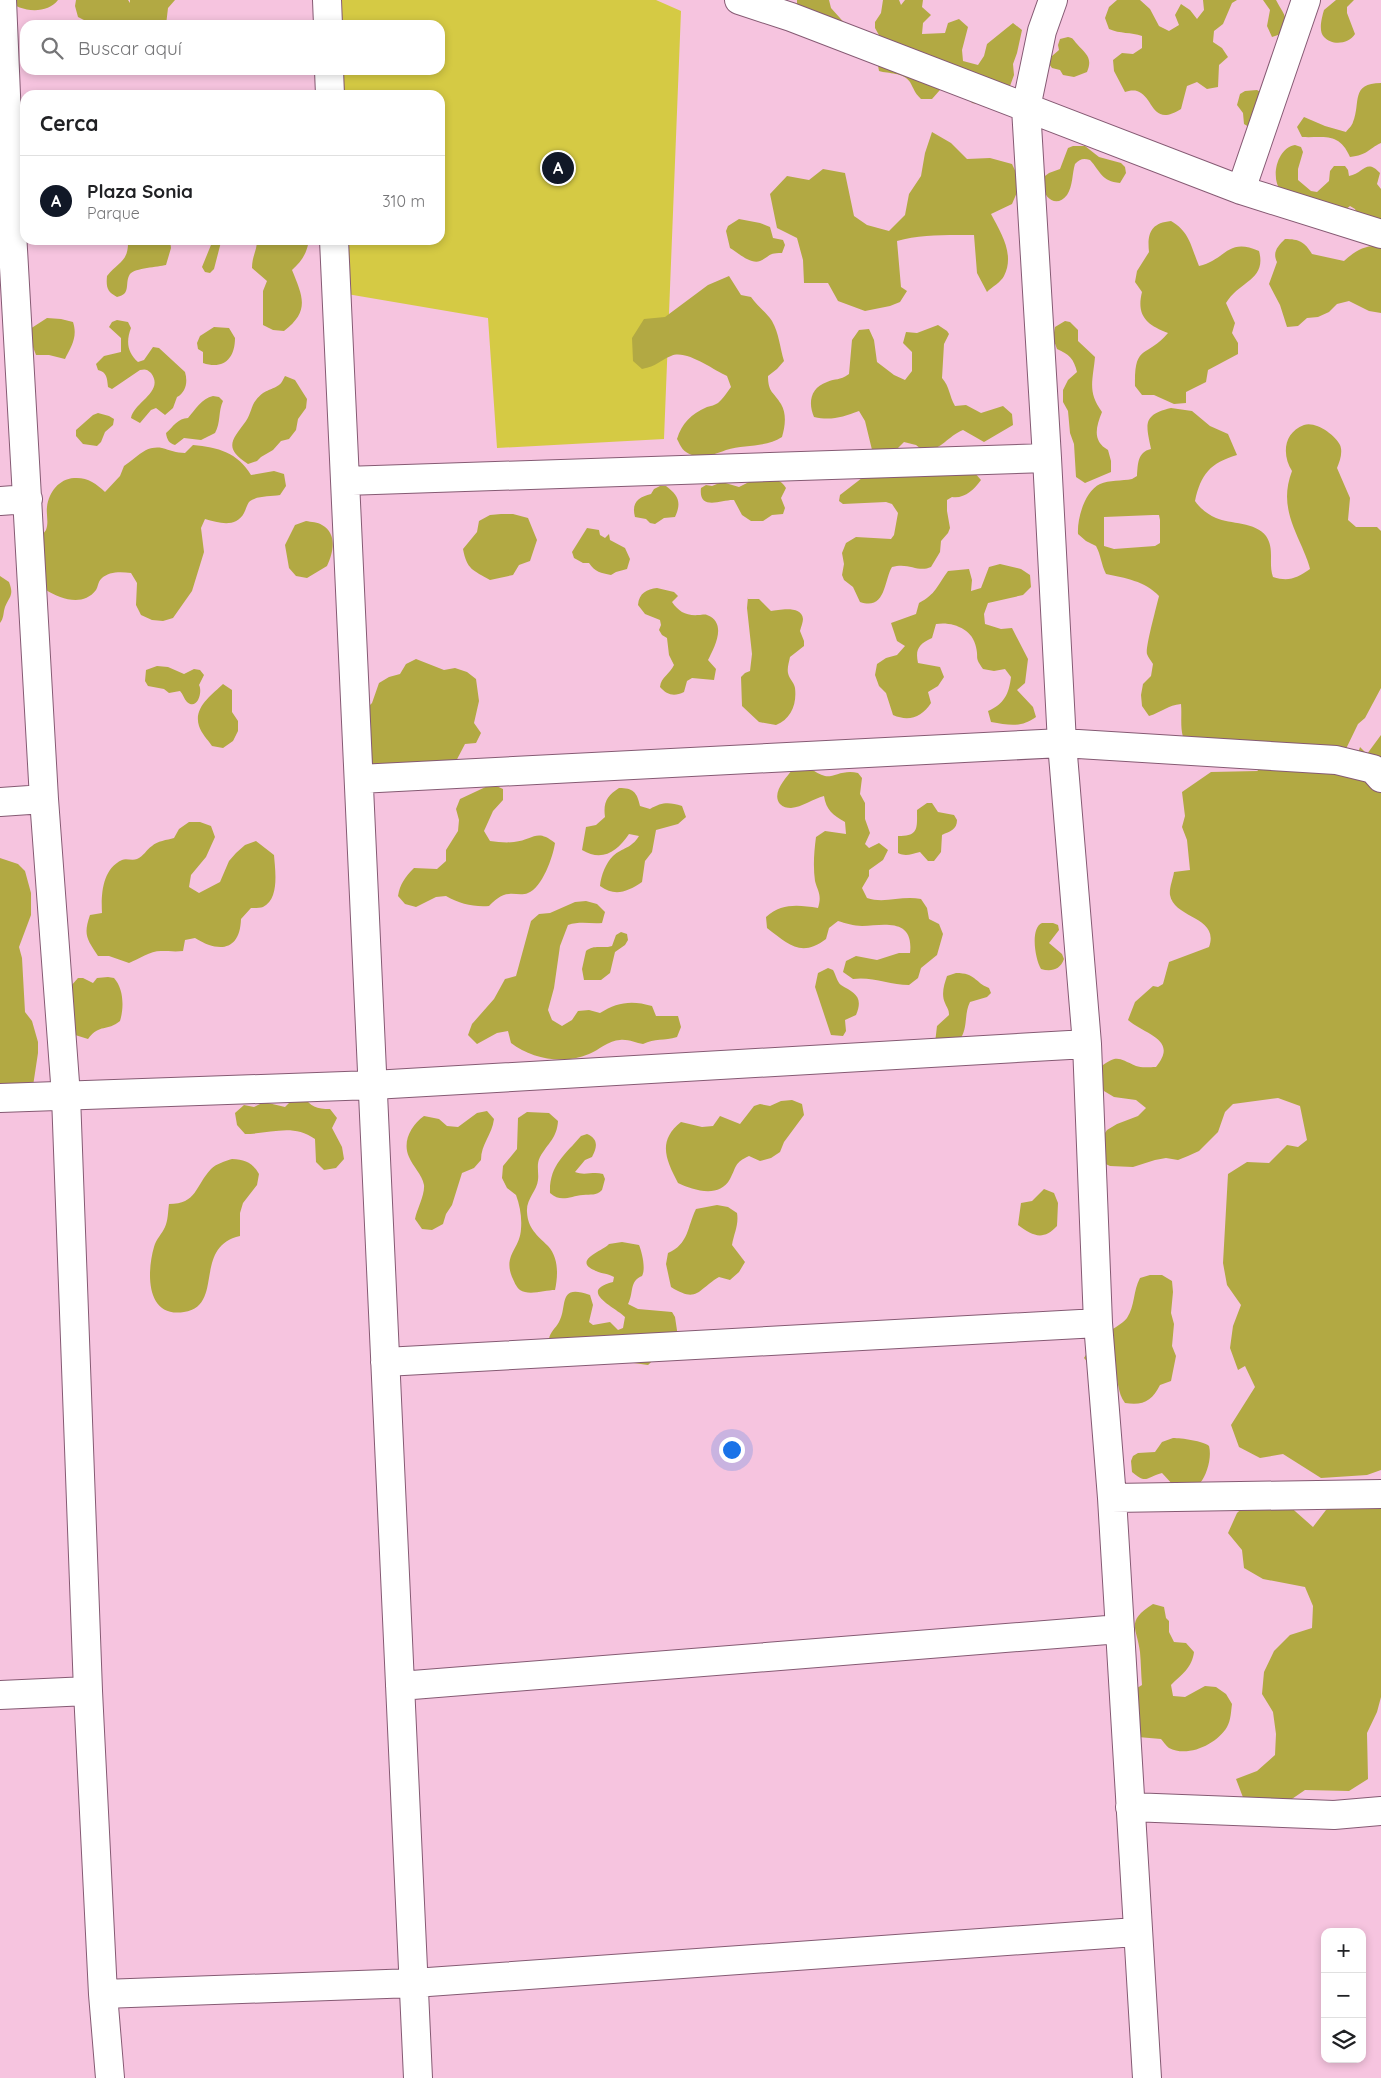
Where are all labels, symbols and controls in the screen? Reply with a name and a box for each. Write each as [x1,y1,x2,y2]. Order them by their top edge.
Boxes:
search box [20,20,445,75]
icon: search [38,34,66,62]
text: Buscar aquí [78,36,182,60]
text: Cerca [40,110,98,136]
pin: A [542,149,574,187]
text: Plaza Sonia [87,179,193,203]
text: A [51,191,61,211]
text: 310 m [382,191,425,211]
text: Parque [87,203,140,223]
your location [719,1437,745,1463]
map controls [1321,1928,1366,2063]
button: + [1321,1928,1366,1973]
button: − [1321,1973,1366,2018]
button: layers [1321,2018,1366,2063]

